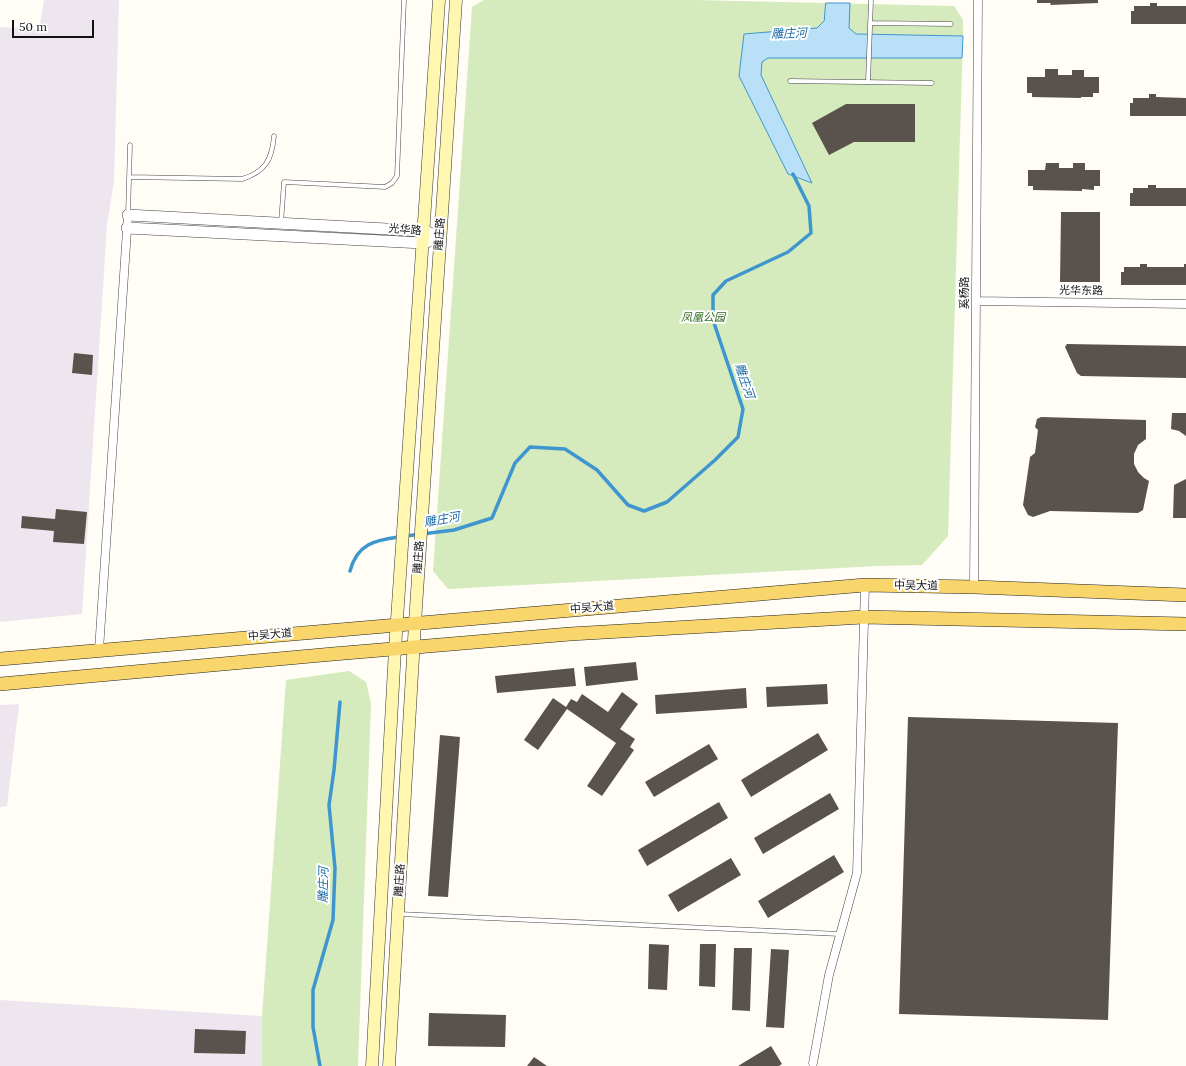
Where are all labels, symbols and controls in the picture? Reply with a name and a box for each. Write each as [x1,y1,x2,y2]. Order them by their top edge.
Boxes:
scale bar [14,12,96,38]
text: 50 m [19,19,47,34]
water label: 雕庄河 [771,26,807,42]
street label: 雕庄路 [432,217,448,251]
street label: 光华路 [388,222,422,238]
street label: 奚杨路 [958,277,972,309]
street label: 光华东路 [1059,284,1103,298]
park label: 凤凰公园 [681,311,725,325]
water label: 雕庄河 [731,362,757,400]
water label: 雕庄河 [423,510,461,530]
street label: 雕庄路 [411,540,427,574]
street label: 中吴大道 [894,579,938,593]
street label: 中吴大道 [570,600,614,616]
street label: 中吴大道 [248,627,292,643]
street label: 雕庄路 [393,863,407,897]
water label: 雕庄河 [316,867,332,903]

